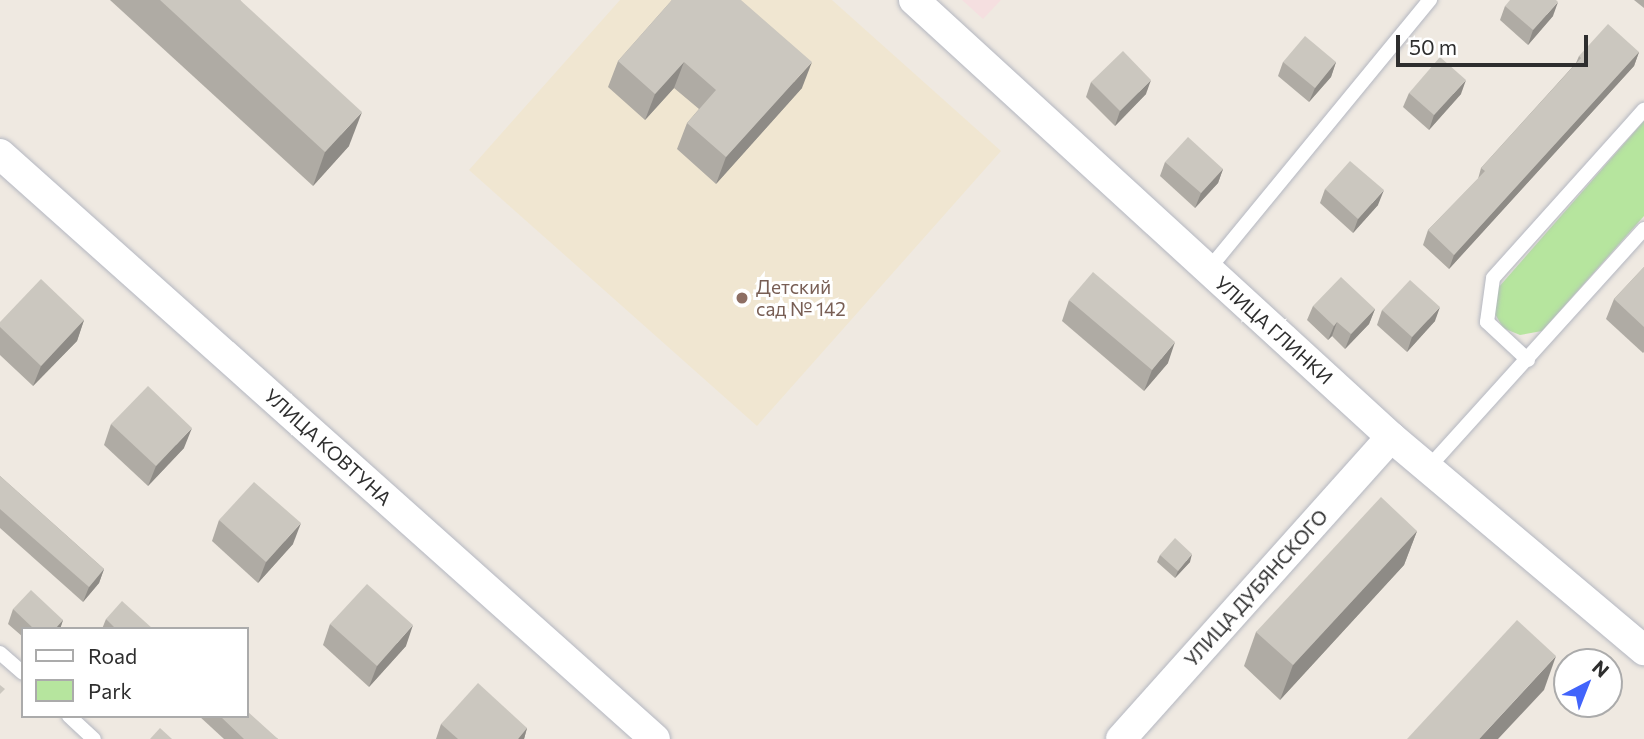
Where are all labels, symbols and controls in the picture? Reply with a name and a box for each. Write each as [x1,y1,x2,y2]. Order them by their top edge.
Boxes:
scale bar [1399,21,1592,65]
text: 50 m [1409,34,1457,59]
street label: УЛИЦА ГЛИНКИ [1210,271,1338,389]
place label: Детский сад № 142 [756,276,846,320]
marker: Детский сад № 142 [734,290,750,306]
street label: УЛИЦА КОВТУНА [260,384,396,510]
street label: УЛИЦА ДУБЯНСКОГО [1180,505,1332,671]
legend [21,627,248,718]
text: Road [88,643,137,668]
north arrow [1553,648,1623,718]
text: N [1588,655,1614,682]
text: Park [88,678,132,703]

